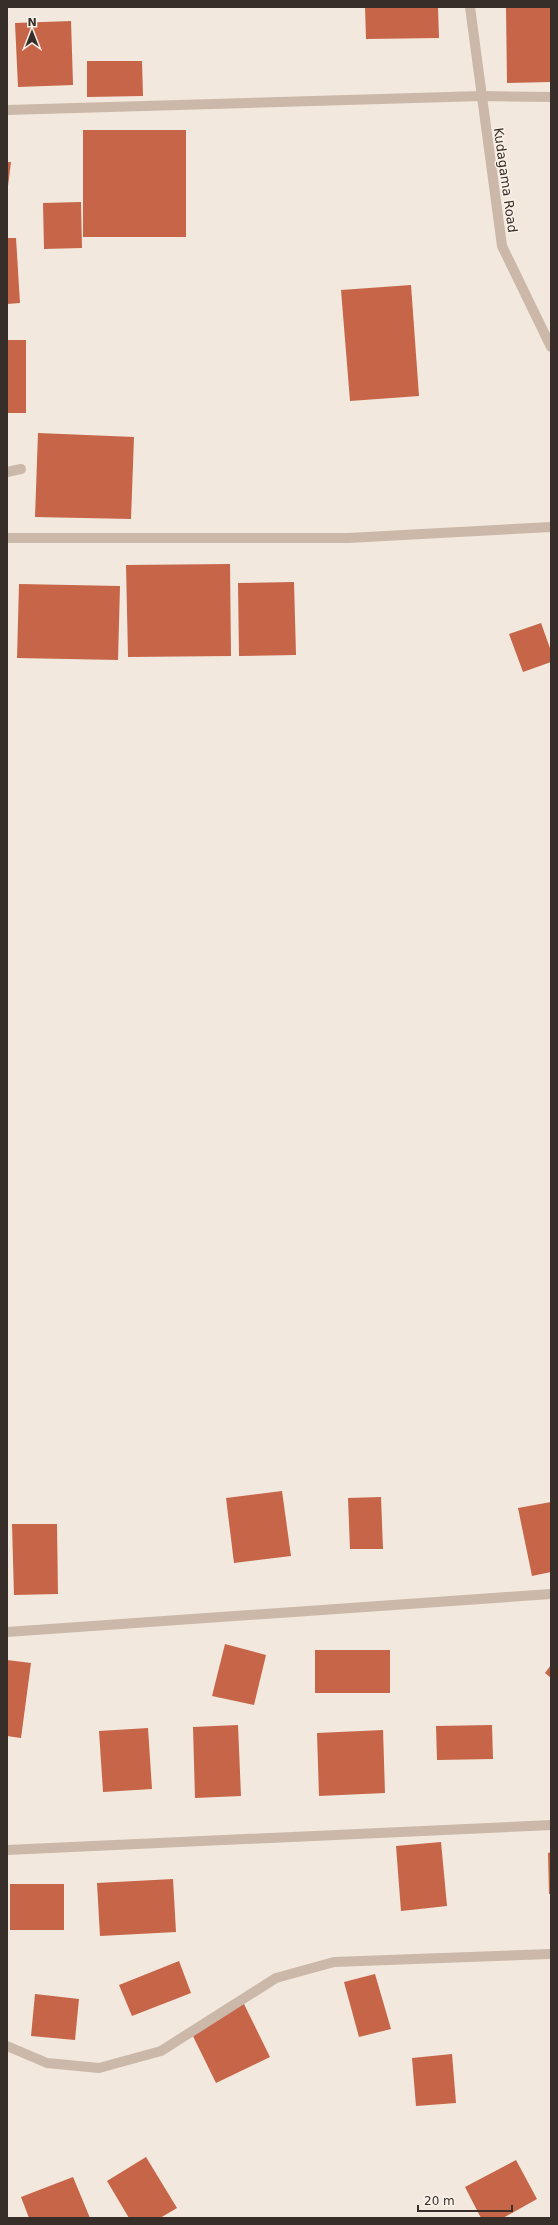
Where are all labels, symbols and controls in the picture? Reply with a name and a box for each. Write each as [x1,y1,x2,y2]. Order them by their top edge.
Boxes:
north arrow [12,12,52,52]
text: N [27,16,37,29]
street label: Kudagama Road [491,127,520,234]
scale bar [418,2187,512,2213]
text: 20 m [424,2194,455,2208]

